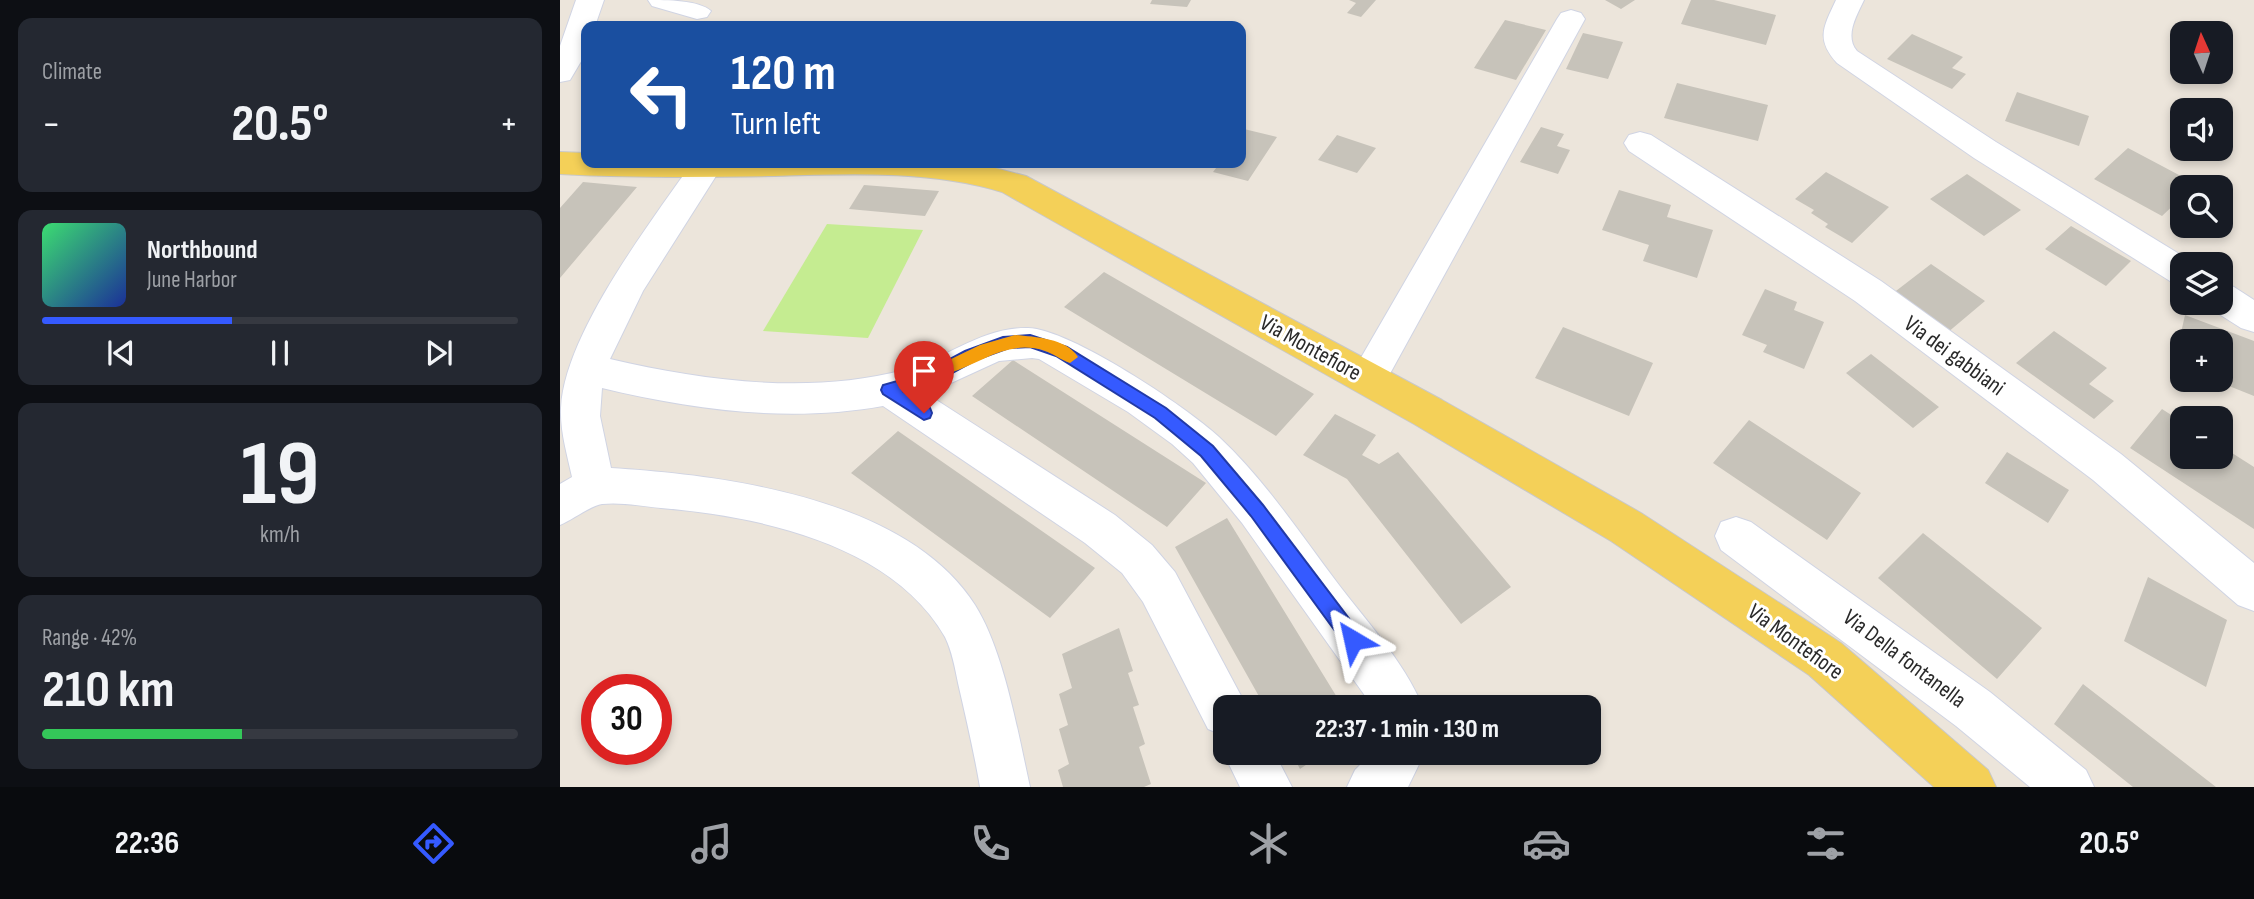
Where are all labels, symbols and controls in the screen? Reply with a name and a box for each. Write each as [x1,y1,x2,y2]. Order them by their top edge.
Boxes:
north arrow [2170,21,2233,84]
map controls [2170,21,2233,469]
text: 120 m [731,45,836,104]
icon: left [616,49,707,140]
text: Climate [42,58,102,86]
text: 20.5° [231,93,329,156]
button: sound [2170,98,2233,161]
text: − [42,102,61,147]
text: + [499,102,518,147]
text: Turn left [731,105,821,144]
button: search [2170,175,2233,238]
text: Northbound [147,235,258,266]
button: layers [2170,252,2233,315]
text: June Harbor [147,266,237,294]
street label: Via Montefiore [1255,309,1366,387]
street label: Via dei gabbiani [1898,310,2010,402]
button: + [2170,329,2233,392]
icon: previous [102,334,140,372]
icon: pause [261,334,299,372]
icon: next [420,334,458,372]
pin [894,341,954,413]
icon: arrive [905,352,943,390]
button: − [2170,406,2233,469]
text: 19 [241,421,319,530]
text: km/h [260,521,300,549]
street label: Via Montefiore [1742,598,1849,686]
position arrow [1316,603,1390,677]
street label: Via Della fontanella [1837,603,1971,714]
text: Range · 42% [42,624,137,652]
text: 210 km [42,659,175,722]
speed limit sign: 30 [581,674,672,765]
text: 22:37 · 1 min · 130 m [1315,714,1499,745]
icon: directions [409,819,458,868]
icon: music [687,819,736,868]
icon: phone [966,819,1015,868]
icon: climate [1244,819,1293,868]
icon: car [1522,819,1571,868]
icon: filters [1801,819,1850,868]
text: 22:36 [115,824,179,863]
text: 20.5° [2079,824,2139,863]

